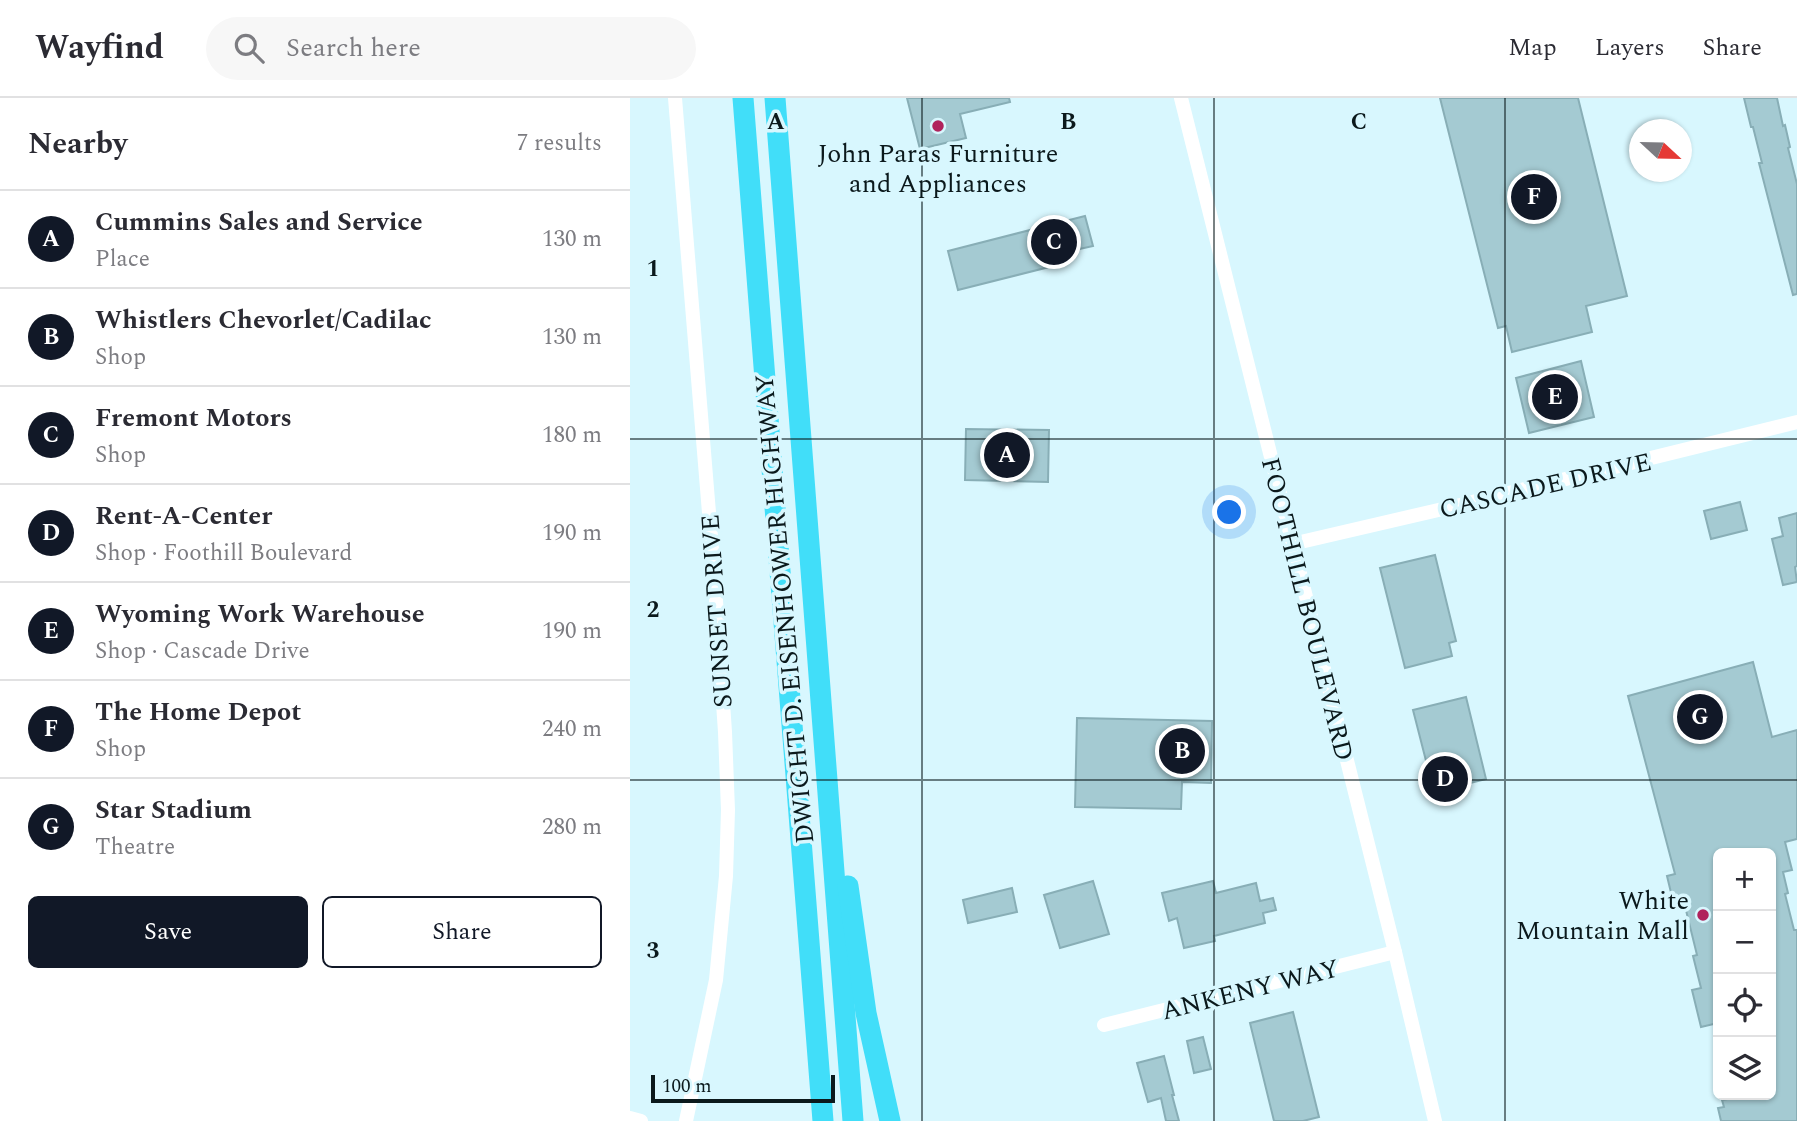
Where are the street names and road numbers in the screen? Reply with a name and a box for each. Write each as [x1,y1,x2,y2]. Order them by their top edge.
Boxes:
street label: DWIGHT D. EISENHOWER HIGHWAY [745,372,825,845]
street label: CASCADE DRIVE [1435,442,1655,530]
street label: FOOTHILL BOULEVARD [1250,453,1364,765]
street label: SUNSET DRIVE [690,513,744,709]
street label: ANKENY WAY [1157,949,1343,1031]

